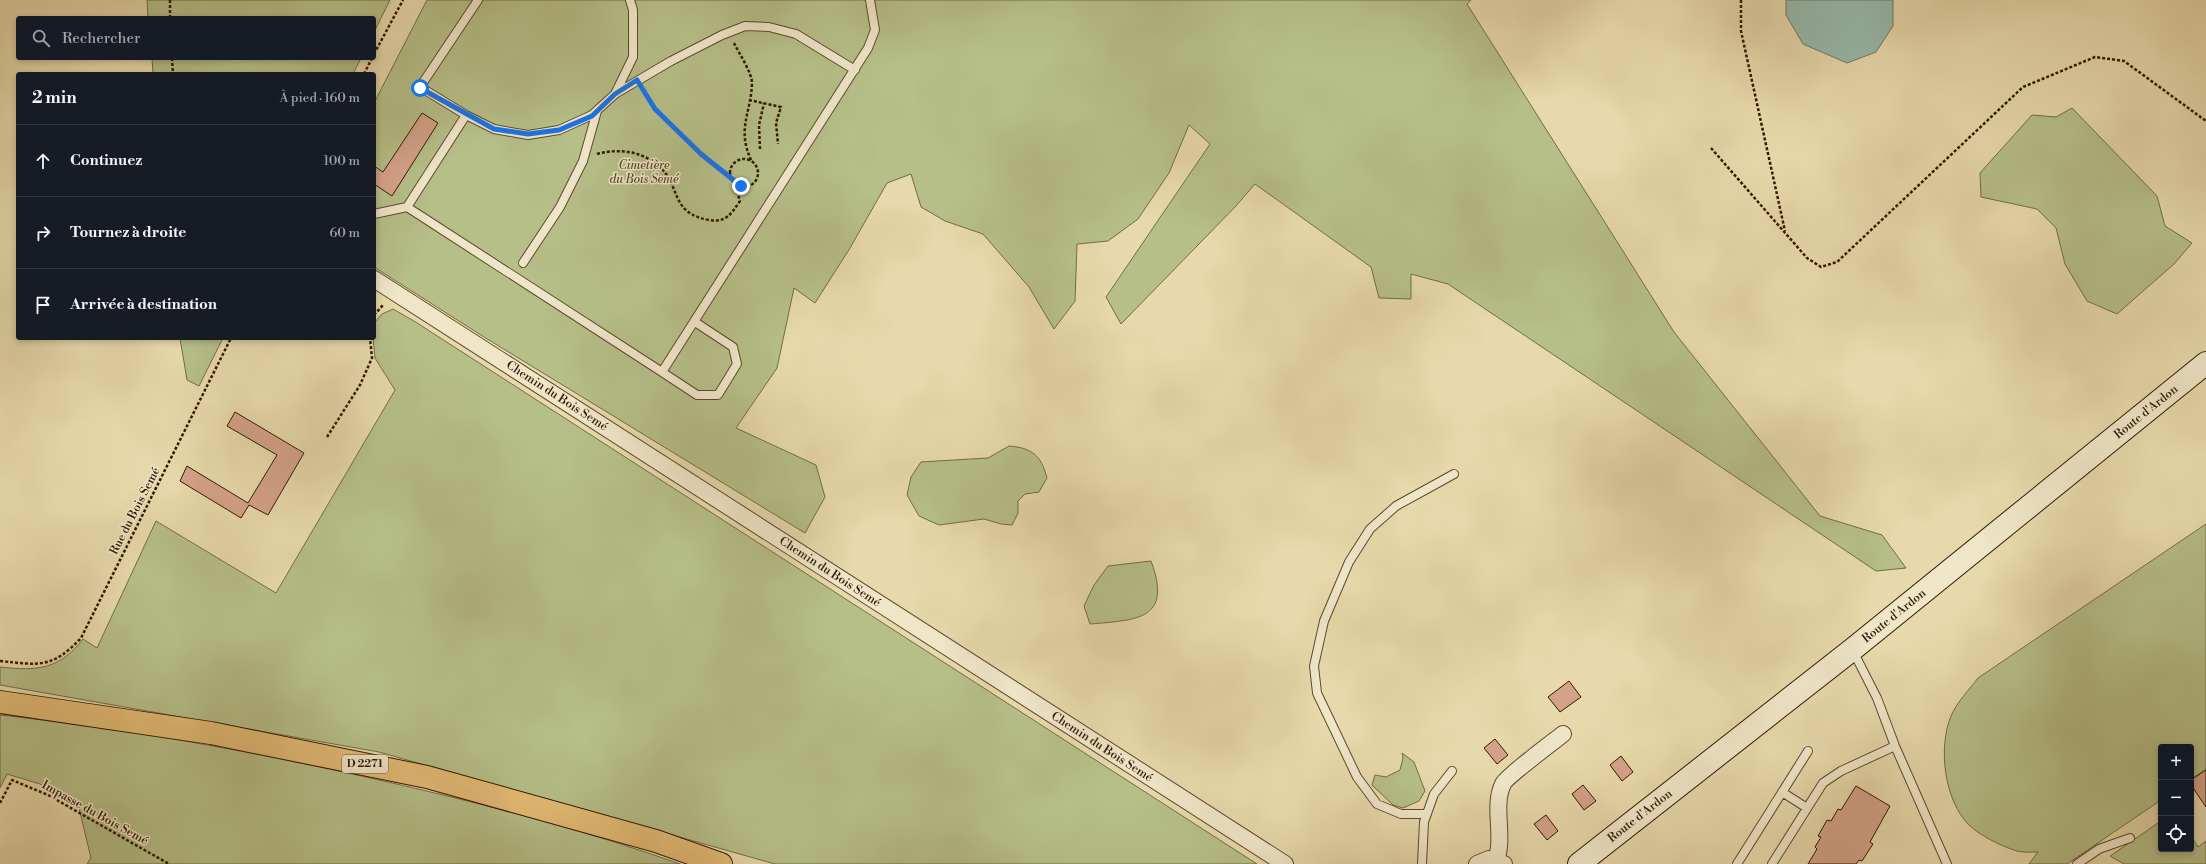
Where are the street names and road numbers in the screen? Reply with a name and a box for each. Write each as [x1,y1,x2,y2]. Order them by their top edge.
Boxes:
street label: Chemin du Bois Semé [503,358,611,434]
street label: Route d'Ardon [2111,382,2181,442]
street label: Rue du Bois Semé [106,465,164,557]
street label: Chemin du Bois Semé [776,534,884,610]
street label: Route d'Ardon [1859,586,1929,646]
street label: Chemin du Bois Semé [1048,709,1156,785]
road number: D 2271 [342,755,388,773]
street label: Impasse du Bois Semé [39,777,151,849]
street label: Route d'Ardon [1605,786,1675,846]

